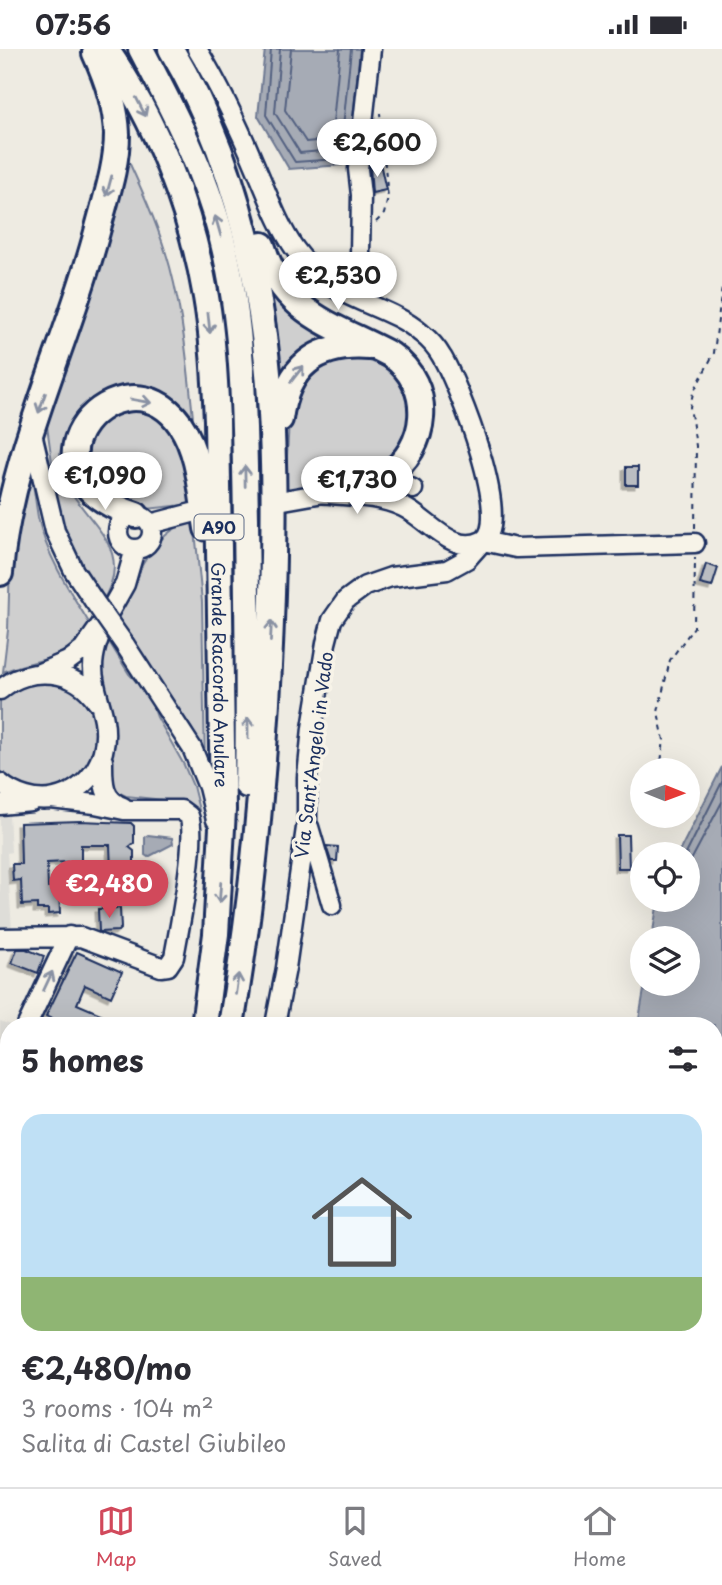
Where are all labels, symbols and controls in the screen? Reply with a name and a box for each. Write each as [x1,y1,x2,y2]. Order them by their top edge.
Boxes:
text: 07:56 [35,5,111,44]
one-way arrow [135,96,149,117]
pin: €2,600 [320,120,434,179]
text: €2,600 [333,124,421,159]
one-way arrow [102,174,115,197]
one-way arrow [211,215,224,237]
pin: €2,530 [281,253,395,312]
text: €2,530 [295,257,381,292]
one-way arrow [203,311,216,334]
one-way arrow [290,365,305,383]
one-way arrow [35,392,48,414]
one-way arrow [129,395,151,408]
pin: €1,090 [48,453,162,512]
pin: €1,730 [300,456,414,516]
text: €1,090 [64,457,146,492]
text: €1,730 [317,461,397,496]
one-way arrow [238,464,252,487]
road number: A90 [194,515,244,540]
street label: Grande Raccordo Anulare [206,562,236,788]
one-way arrow [264,620,277,643]
street label: Via Sant'Angelo in Vado [287,650,339,860]
one-way arrow [241,716,254,739]
north arrow [630,758,700,828]
map controls [630,758,700,996]
button: locate [630,842,700,912]
pin: €2,480 [52,861,166,920]
text: €2,480 [65,865,153,900]
one-way arrow [213,881,226,904]
button: layers [630,926,700,996]
one-way arrow [42,971,55,992]
one-way arrow [231,973,244,996]
text: 5 homes [21,1037,144,1082]
icon: filters [664,1040,702,1078]
icon: home [299,1159,425,1285]
text: €2,480/mo [21,1345,191,1390]
text: 3 rooms · 104 m² [21,1390,214,1425]
text: Salita di Castel Giubileo [21,1425,286,1460]
tab: Map [96,1502,136,1572]
tab: Saved [328,1502,382,1572]
tab: Home [573,1502,626,1572]

